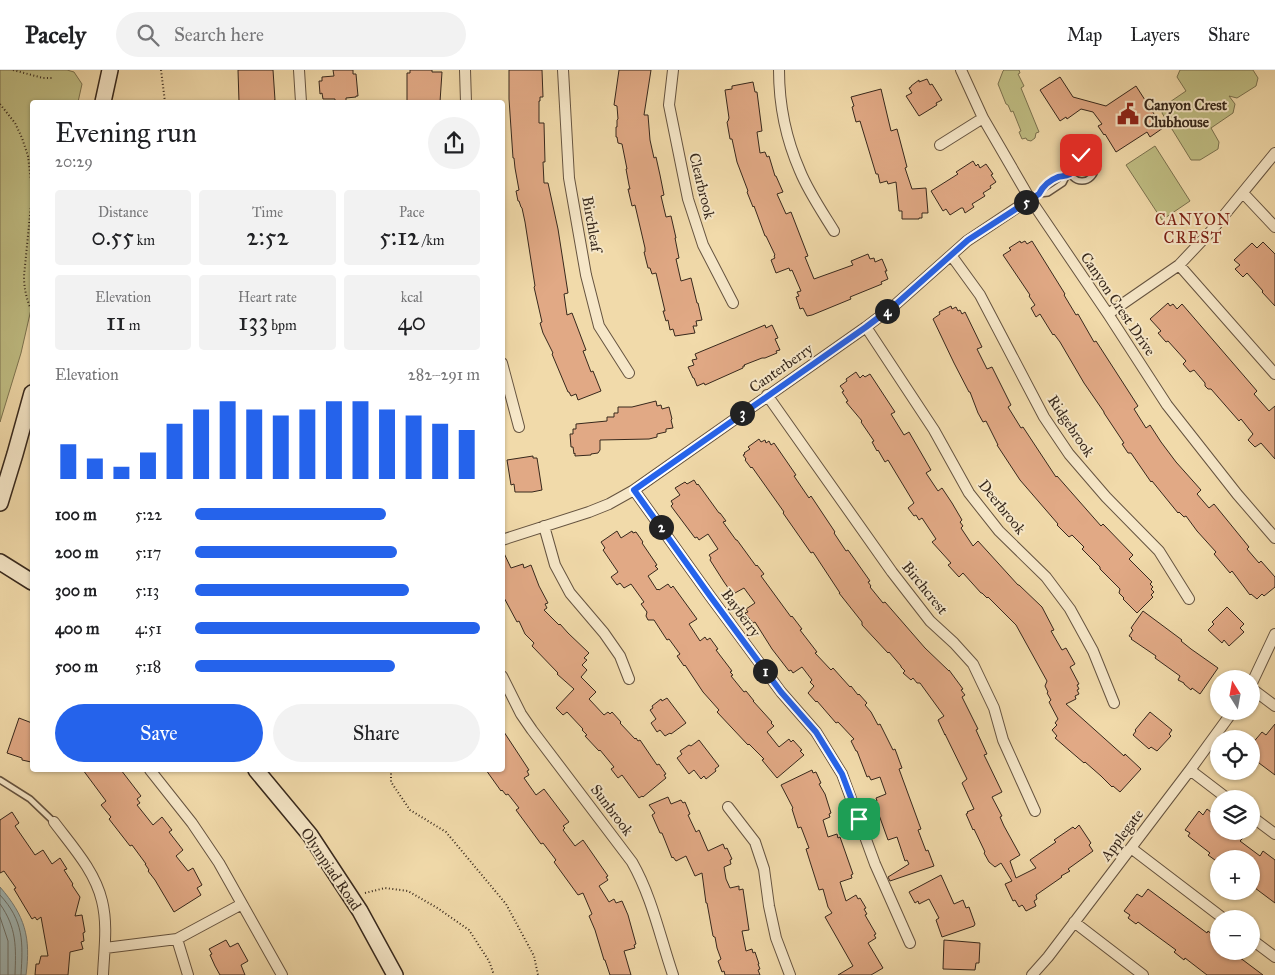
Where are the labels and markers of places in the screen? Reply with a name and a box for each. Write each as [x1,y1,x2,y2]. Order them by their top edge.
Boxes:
place label: Canyon Crest Clubhouse [1144,96,1228,131]
public building icon: Canyon Crest Clubhouse [1115,101,1141,127]
pin [1060,134,1102,176]
pin: 5 [1014,190,1038,214]
pin: 4 [874,298,900,324]
pin: 3 [730,400,754,426]
pin: 2 [648,514,674,540]
pin: 1 [752,658,778,684]
pin [838,798,880,840]

